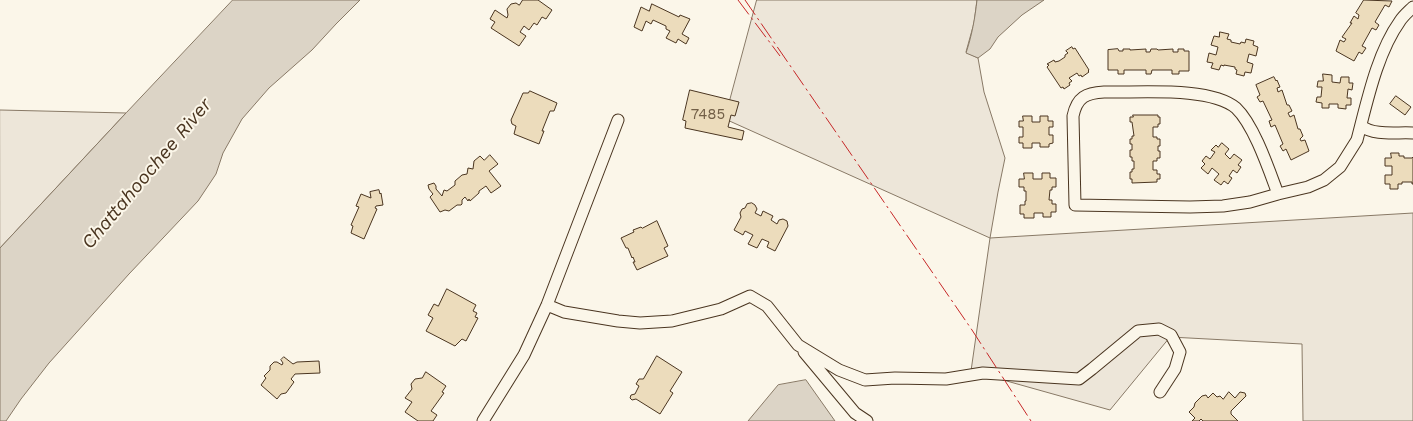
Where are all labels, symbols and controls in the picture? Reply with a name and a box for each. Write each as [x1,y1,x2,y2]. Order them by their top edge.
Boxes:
water label: Chattahoochee River [77,94,217,254]
house number: 7485 [691,106,725,124]

